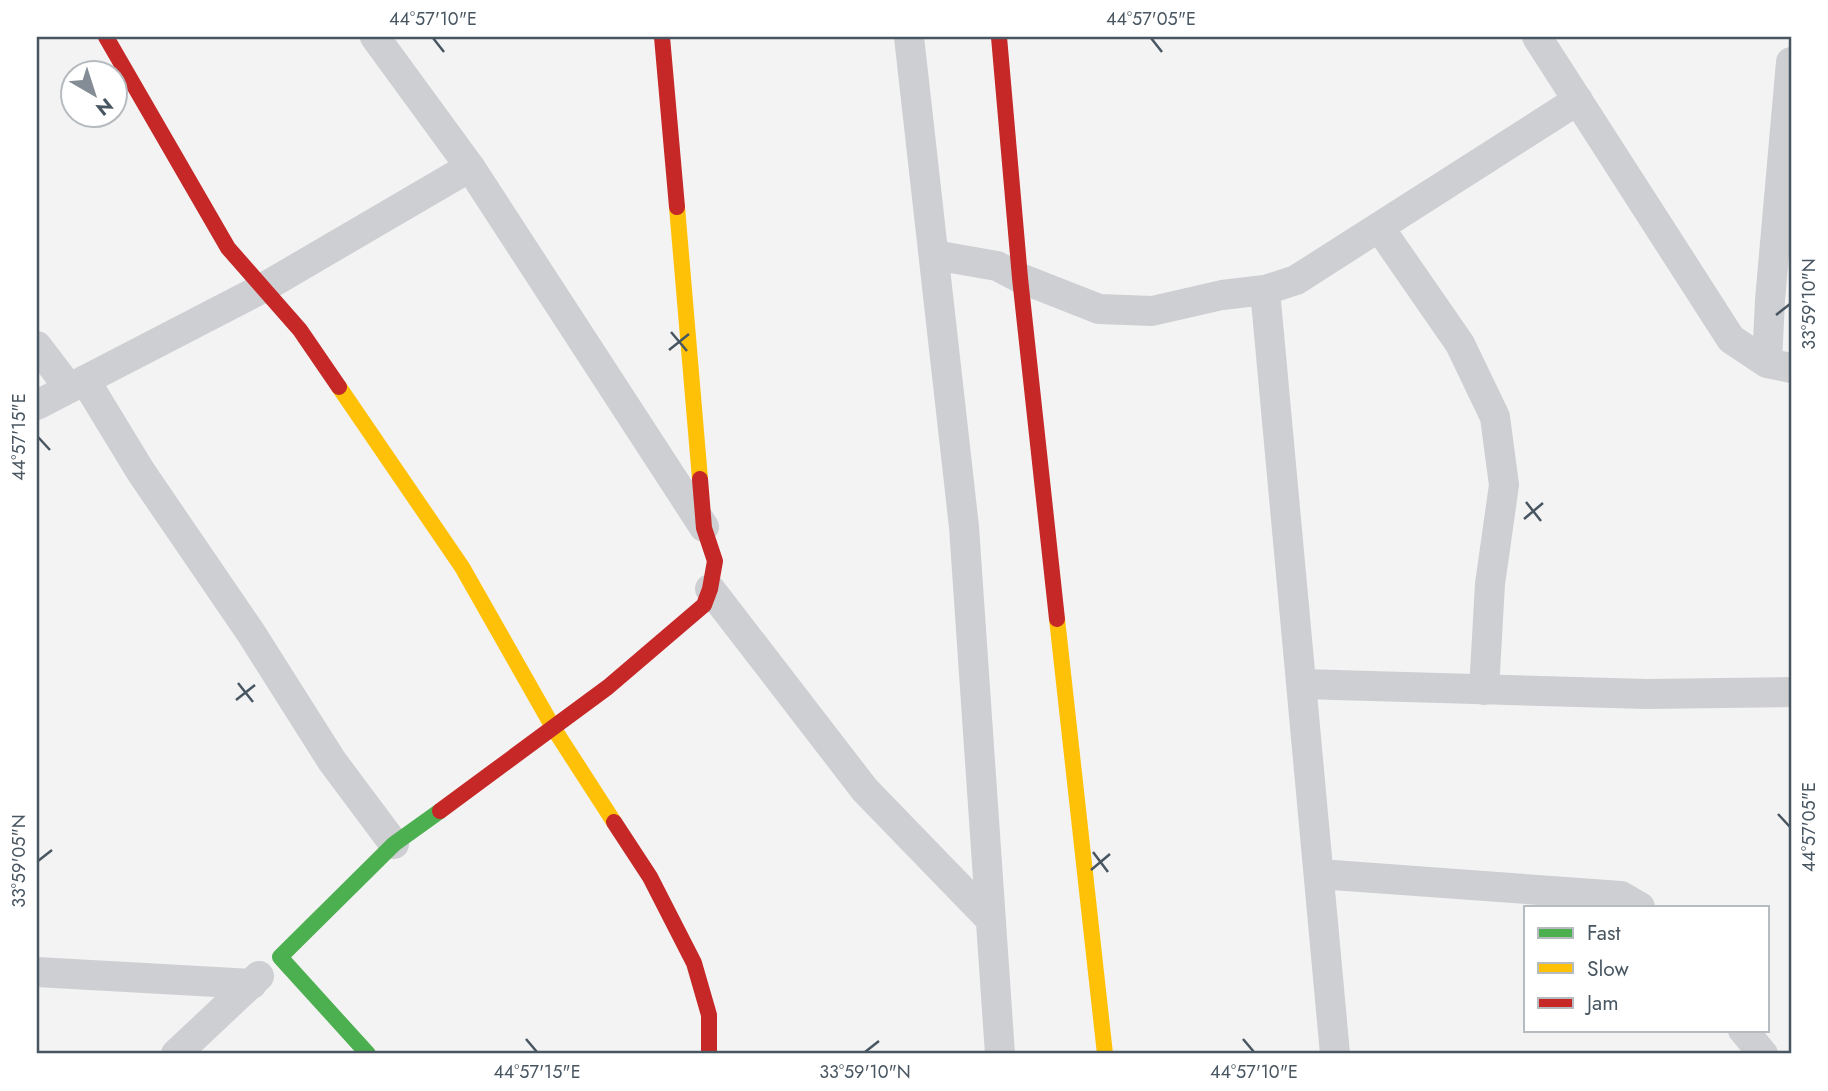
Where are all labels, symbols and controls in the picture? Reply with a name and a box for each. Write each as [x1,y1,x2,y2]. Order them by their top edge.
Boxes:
text: 44°57'10"E [389,6,477,32]
text: 44°57'05"E [1106,6,1196,32]
north arrow [60,60,130,130]
text: N [90,92,119,122]
text: 33°59'10"N [1796,258,1822,350]
text: 44°57'15"E [6,393,32,481]
text: 44°57'05"E [1796,782,1822,872]
text: 33°59'05"N [6,814,32,908]
legend [1524,906,1769,1032]
text: Fast [1587,918,1620,948]
text: Slow [1587,954,1629,984]
text: Jam [1584,988,1619,1018]
text: 44°57'15"E [493,1059,581,1085]
text: 33°59'10"N [819,1059,911,1085]
text: 44°57'10"E [1210,1059,1298,1085]

